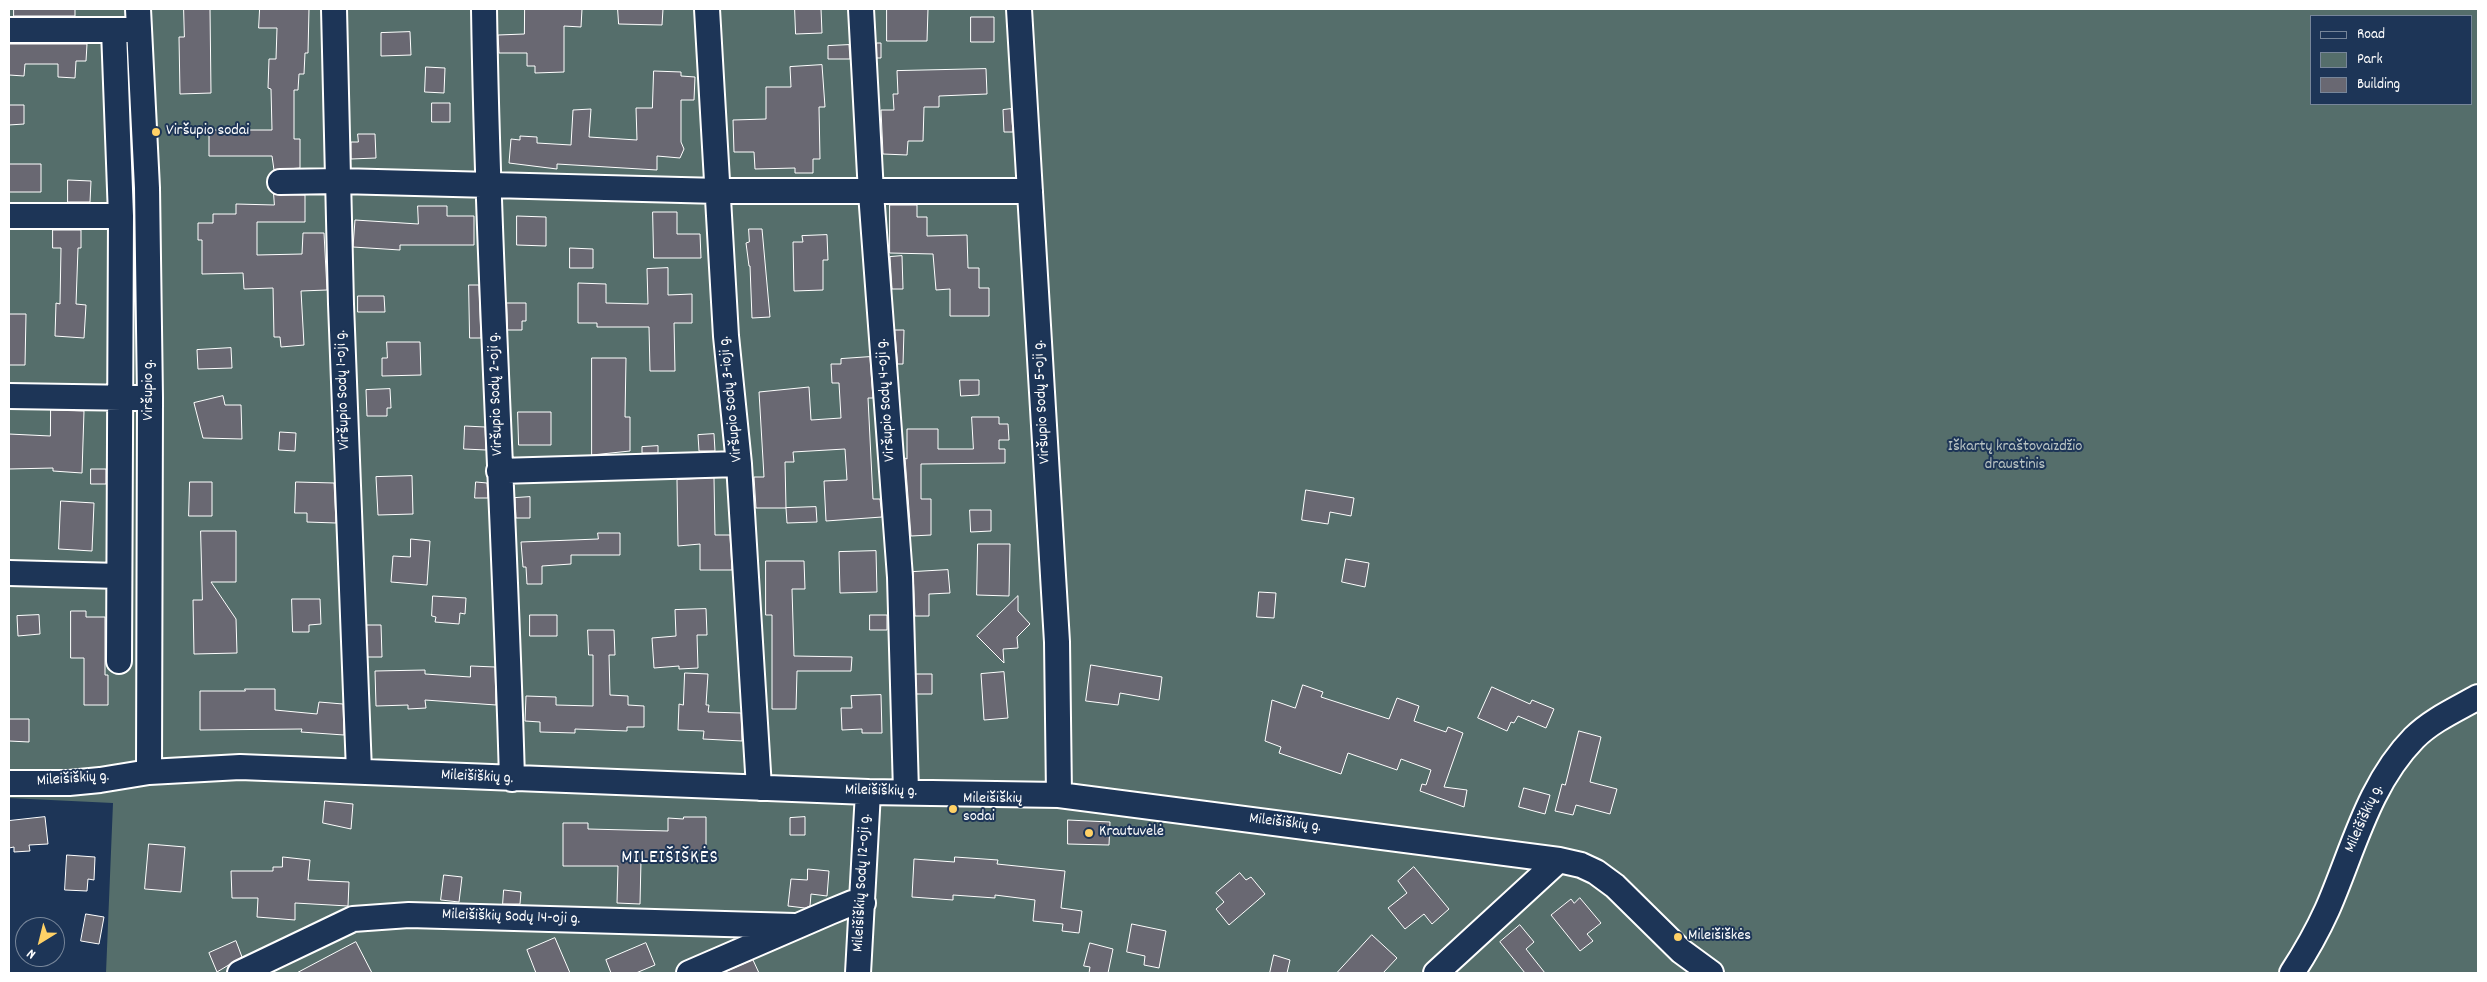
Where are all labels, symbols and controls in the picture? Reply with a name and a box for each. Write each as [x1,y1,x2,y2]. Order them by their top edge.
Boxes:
legend [2310,15,2472,105]
text: Road [2357,24,2385,46]
text: Park [2357,49,2383,71]
text: Building [2357,74,2400,96]
place label: Viršupio sodai [166,122,249,142]
marker: Viršupio sodai [150,126,162,138]
street label: Viršupio Sodų 1-oji g. [332,330,356,450]
street label: Viršupio Sodų 2-oji g. [485,332,509,456]
street label: Viršupio Sodų 3-ioji g. [716,335,748,463]
street label: Viršupio Sodų 4-oji g. [873,338,901,462]
street label: Viršupio Sodų 5-oji g. [1030,340,1056,464]
street label: Viršupio g. [140,359,160,421]
park label: Iškartų kraštovaizdžio draustinis [1948,438,2082,476]
street label: Mileišiškių g. [440,767,514,789]
street label: Mileišiškių g. [36,768,110,792]
street label: Mileišiškių g. [845,782,917,802]
street label: Mileišiškių g. [2341,782,2389,856]
place label: Mileišiškių sodai [963,790,1022,828]
marker: Mileišiškių sodai [947,803,959,815]
street label: Mileišiškių g. [1248,810,1322,838]
street label: Mileišiškių Sodų 12-oji g. [850,813,876,953]
place label: Krautuvėlė [1099,823,1164,843]
marker: Krautuvėlė [1083,827,1095,839]
district label: MILEIŠIŠKĖS [620,848,720,870]
street label: Mileišiškių Sodų 14-oji g. [442,906,580,930]
north arrow [15,917,65,967]
place label: Mileišiškės [1688,927,1751,947]
marker: Mileišiškės [1672,931,1684,943]
text: N [23,943,40,963]

